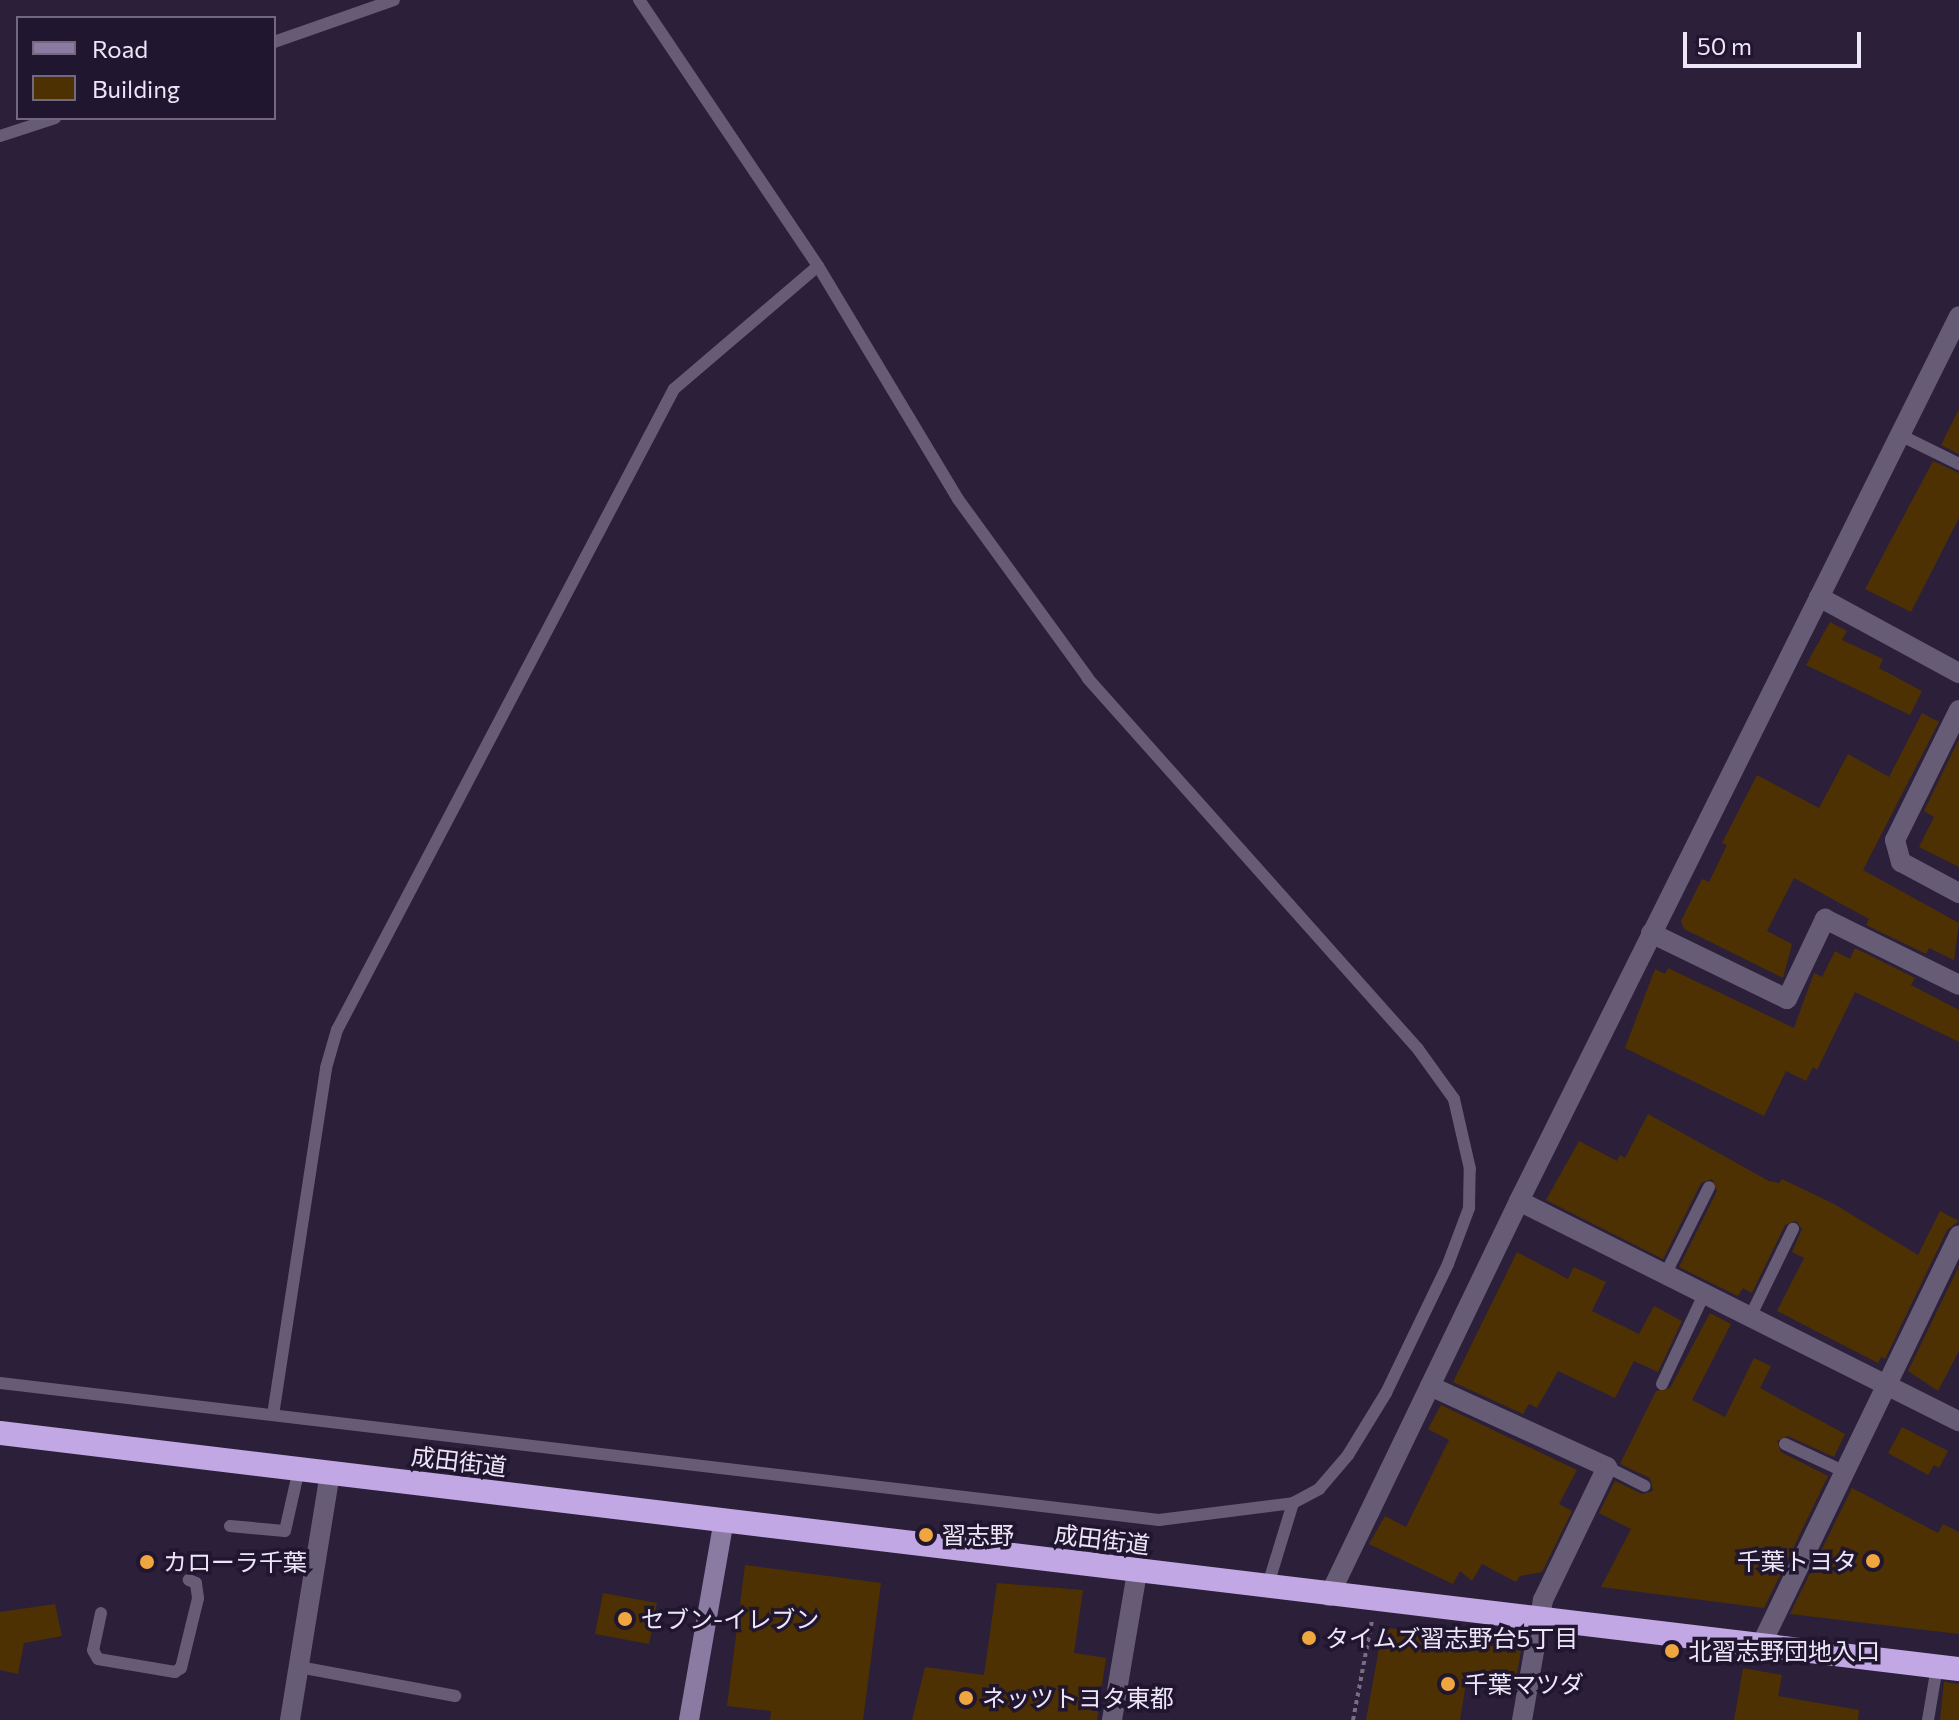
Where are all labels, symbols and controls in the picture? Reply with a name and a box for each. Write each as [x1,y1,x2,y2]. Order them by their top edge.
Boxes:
legend [16,16,276,120]
scale bar [1687,16,1865,66]
text: 50 m [1697,31,1752,60]
text: Road [92,34,148,63]
text: Building [92,74,180,103]
street label: 成田街道 [410,1441,508,1481]
street label: 成田街道 [1053,1519,1151,1559]
place label: 習志野 [942,1521,1014,1549]
marker: 習志野 [917,1526,935,1544]
place label: 千葉トヨタ [1737,1547,1857,1575]
place label: カローラ千葉 [163,1548,307,1576]
marker: 千葉トヨタ [1864,1552,1882,1570]
marker: カローラ千葉 [138,1553,156,1571]
place label: セブン-イレブン [641,1605,819,1633]
marker: セブン-イレブン [616,1610,634,1628]
place label: タイムズ習志野台5丁目 [1325,1624,1579,1652]
marker: タイムズ習志野台5丁目 [1300,1629,1318,1647]
place label: 北習志野団地入口 [1688,1637,1880,1665]
marker: 北習志野団地入口 [1663,1642,1681,1660]
place label: 千葉マツダ [1464,1670,1584,1698]
marker: 千葉マツダ [1439,1675,1457,1693]
place label: ネッツトヨタ東都 [982,1684,1174,1712]
marker: ネッツトヨタ東都 [957,1689,975,1707]

